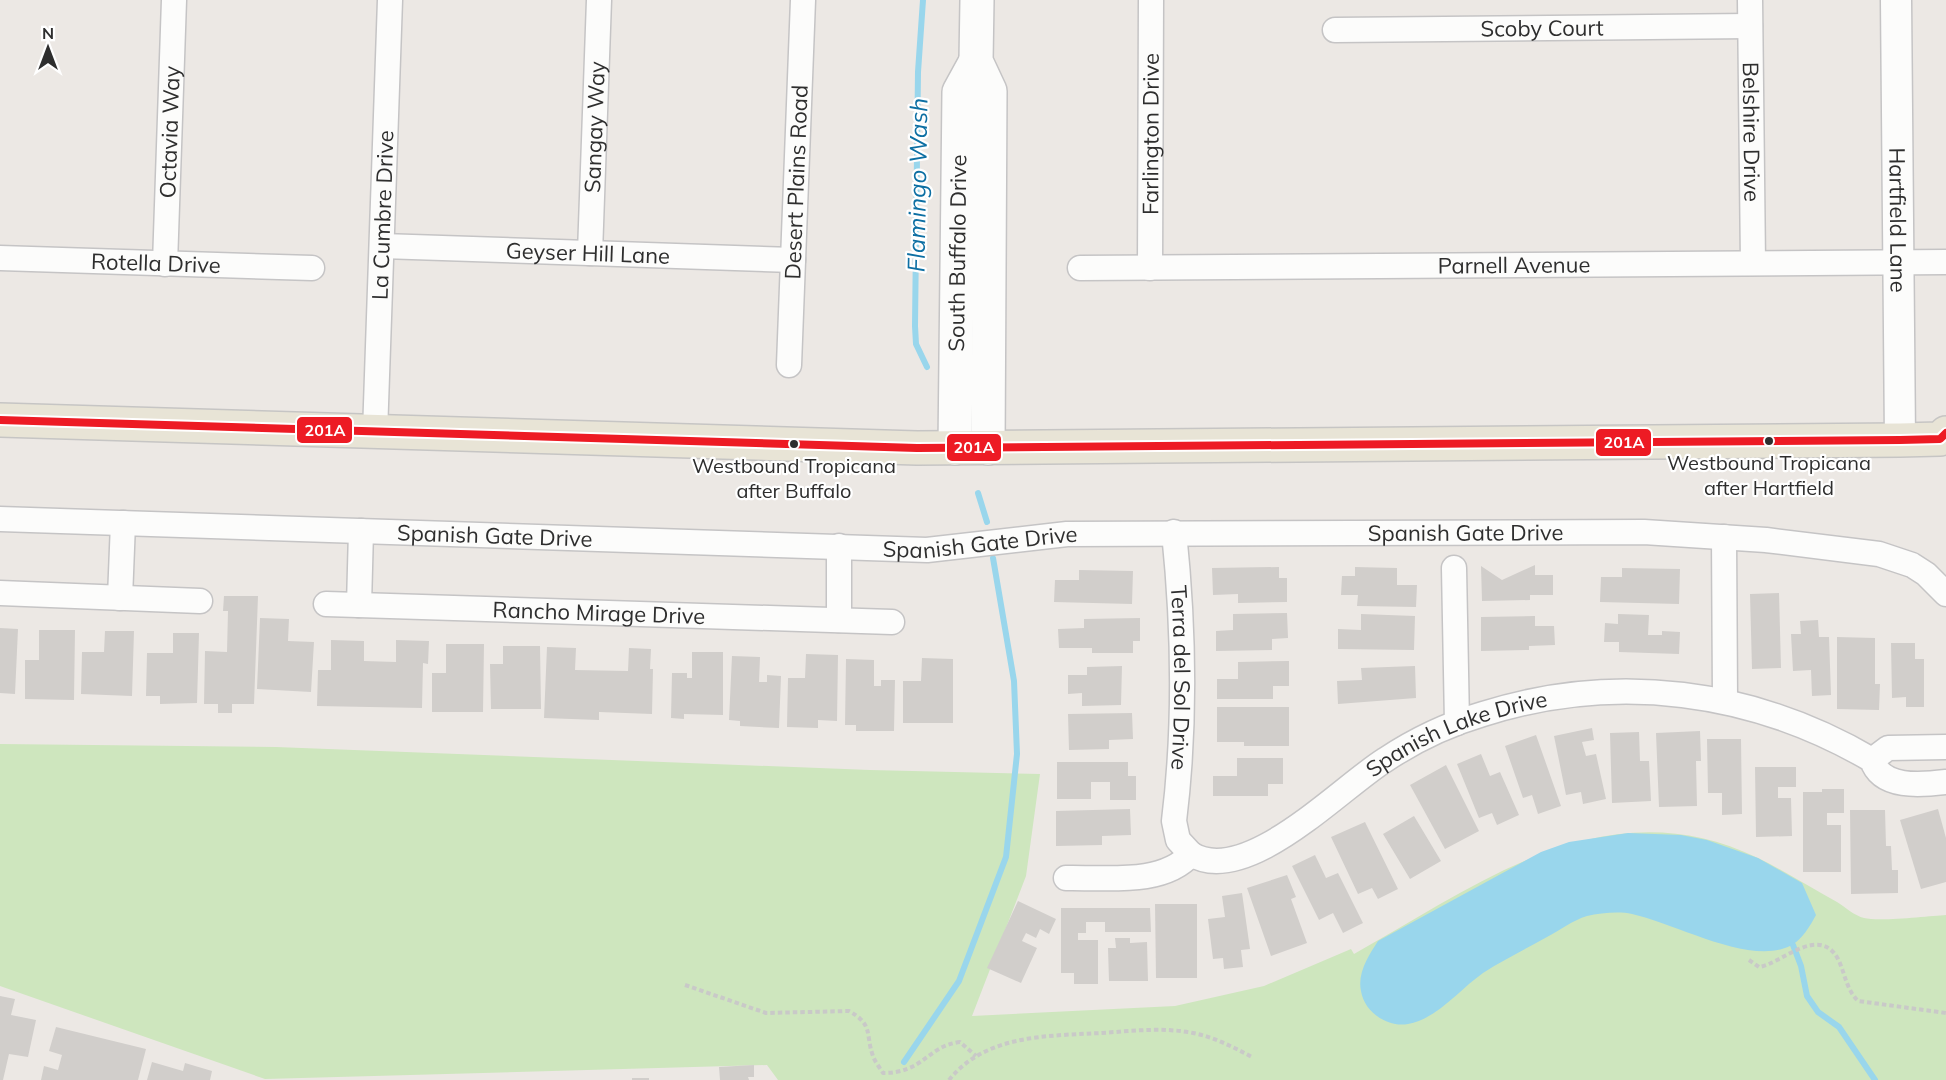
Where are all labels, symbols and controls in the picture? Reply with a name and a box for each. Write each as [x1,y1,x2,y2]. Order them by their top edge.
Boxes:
street label: Scoby Court [1480,13,1604,43]
north arrow [18,18,78,78]
text: N [42,23,54,43]
street label: Farlington Drive [1136,53,1165,215]
street label: Sangay Way [578,60,611,193]
street label: Belshire Drive [1737,62,1766,202]
street label: Octavia Way [153,65,186,199]
street label: Desert Plains Road [778,84,814,280]
water label: Flamingo Wash [900,97,934,273]
street label: La Cumbre Drive [366,130,399,300]
street label: Hartfield Lane [1883,147,1913,293]
street label: South Buffalo Drive [942,154,972,352]
street label: Geyser Hill Lane [505,236,671,270]
street label: Rotella Drive [91,247,221,279]
street label: Parnell Avenue [1437,250,1590,280]
line badge: 201A [296,416,353,444]
text: 201A [305,420,345,440]
line badge: 201A [1595,428,1652,457]
text: 201A [1604,432,1644,452]
line badge: 201A [946,433,1002,462]
marker: Westbound Tropicana after Hartfield [1763,435,1775,447]
text: 201A [954,437,994,457]
marker: Westbound Tropicana after Buffalo [788,438,800,450]
place label: Westbound Tropicana after Hartfield [1667,450,1871,500]
place label: Westbound Tropicana after Buffalo [692,453,896,503]
street label: Spanish Gate Drive [396,518,593,553]
street label: Spanish Gate Drive [1368,518,1563,547]
street label: Spanish Gate Drive [882,520,1077,564]
street label: Terra del Sol Drive [1165,584,1196,771]
street label: Rancho Mirage Drive [492,595,706,630]
street label: Spanish Lake Drive [1360,685,1549,783]

